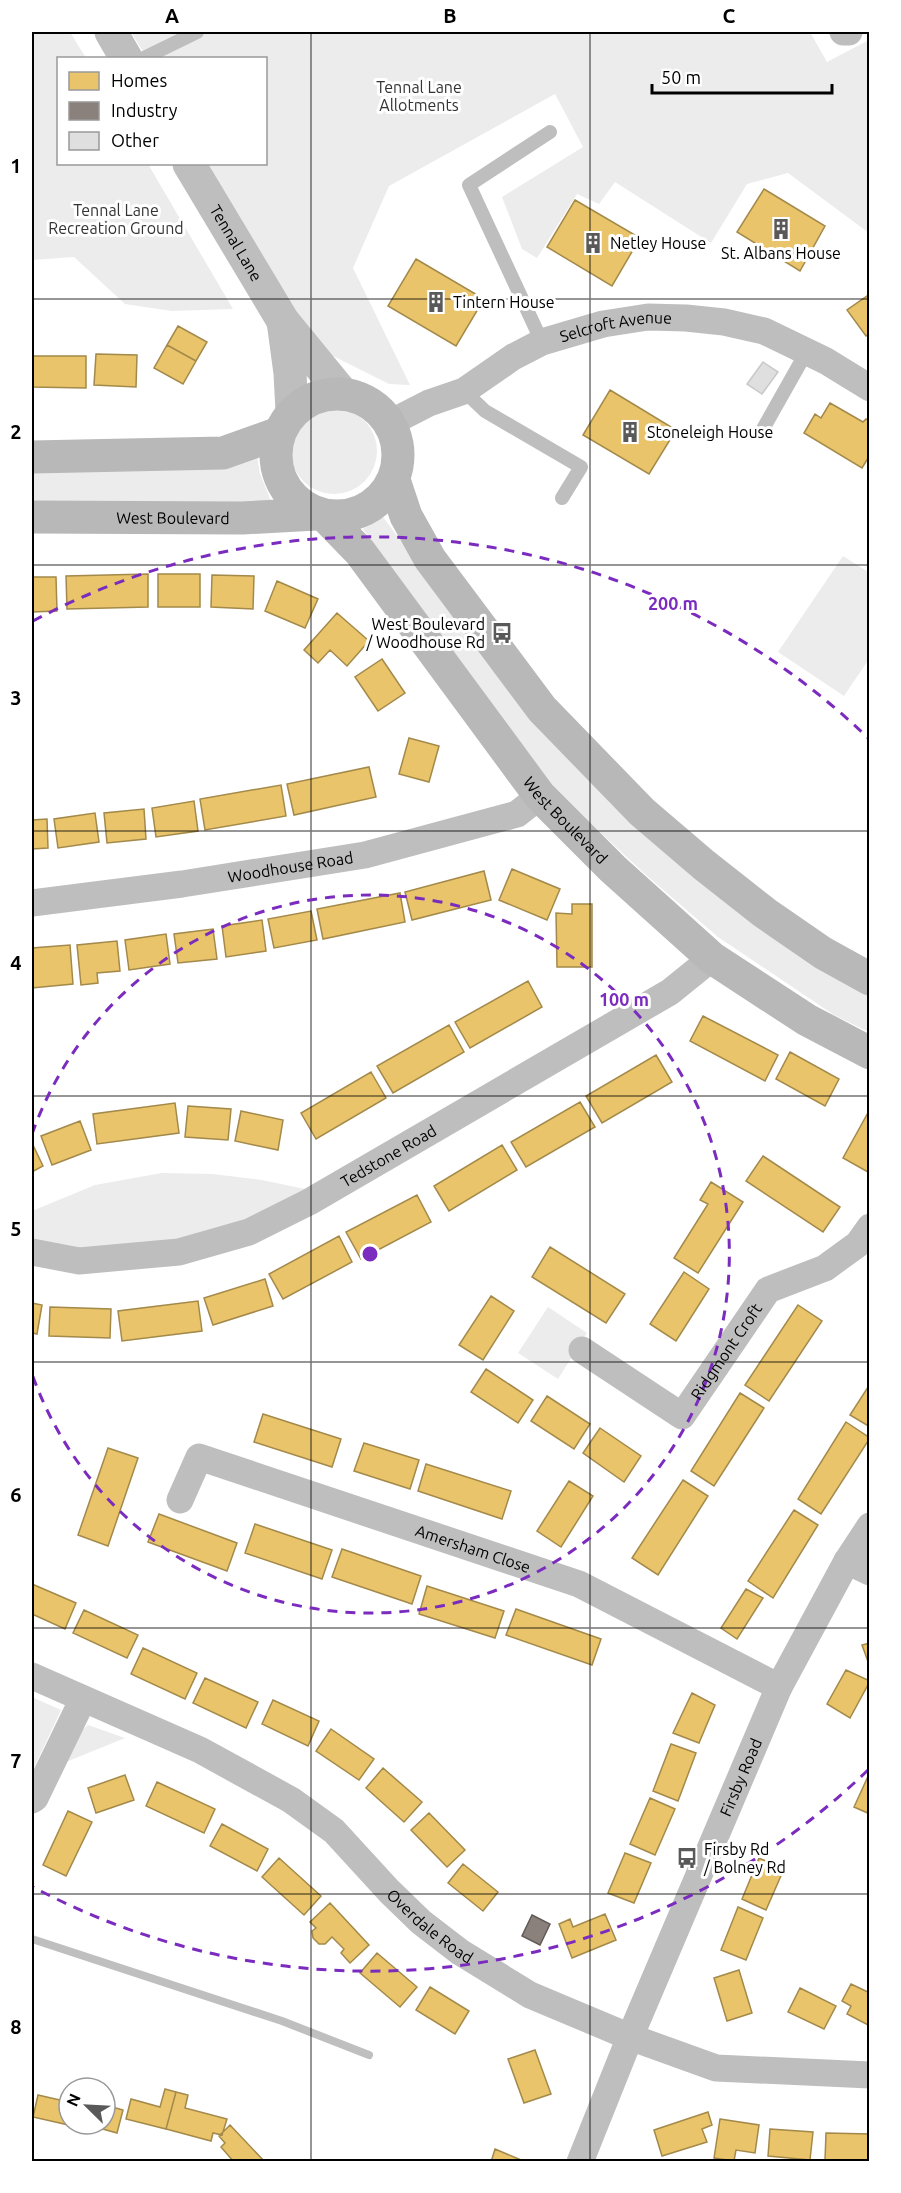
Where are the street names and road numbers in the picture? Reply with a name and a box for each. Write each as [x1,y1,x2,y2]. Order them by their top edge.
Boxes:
street label: Tennal Lane [207,202,266,284]
street label: Selcroft Avenue [557,308,672,345]
street label: West Boulevard [116,508,230,527]
street label: West Boulevard [520,773,611,867]
street label: Woodhouse Road [226,848,354,886]
street label: Tedstone Road [337,1121,439,1191]
street label: Ridgmont Croft [687,1299,766,1403]
street label: Amersham Close [413,1521,533,1576]
street label: Firsby Road [716,1735,765,1819]
street label: Overdale Road [383,1885,476,1967]

